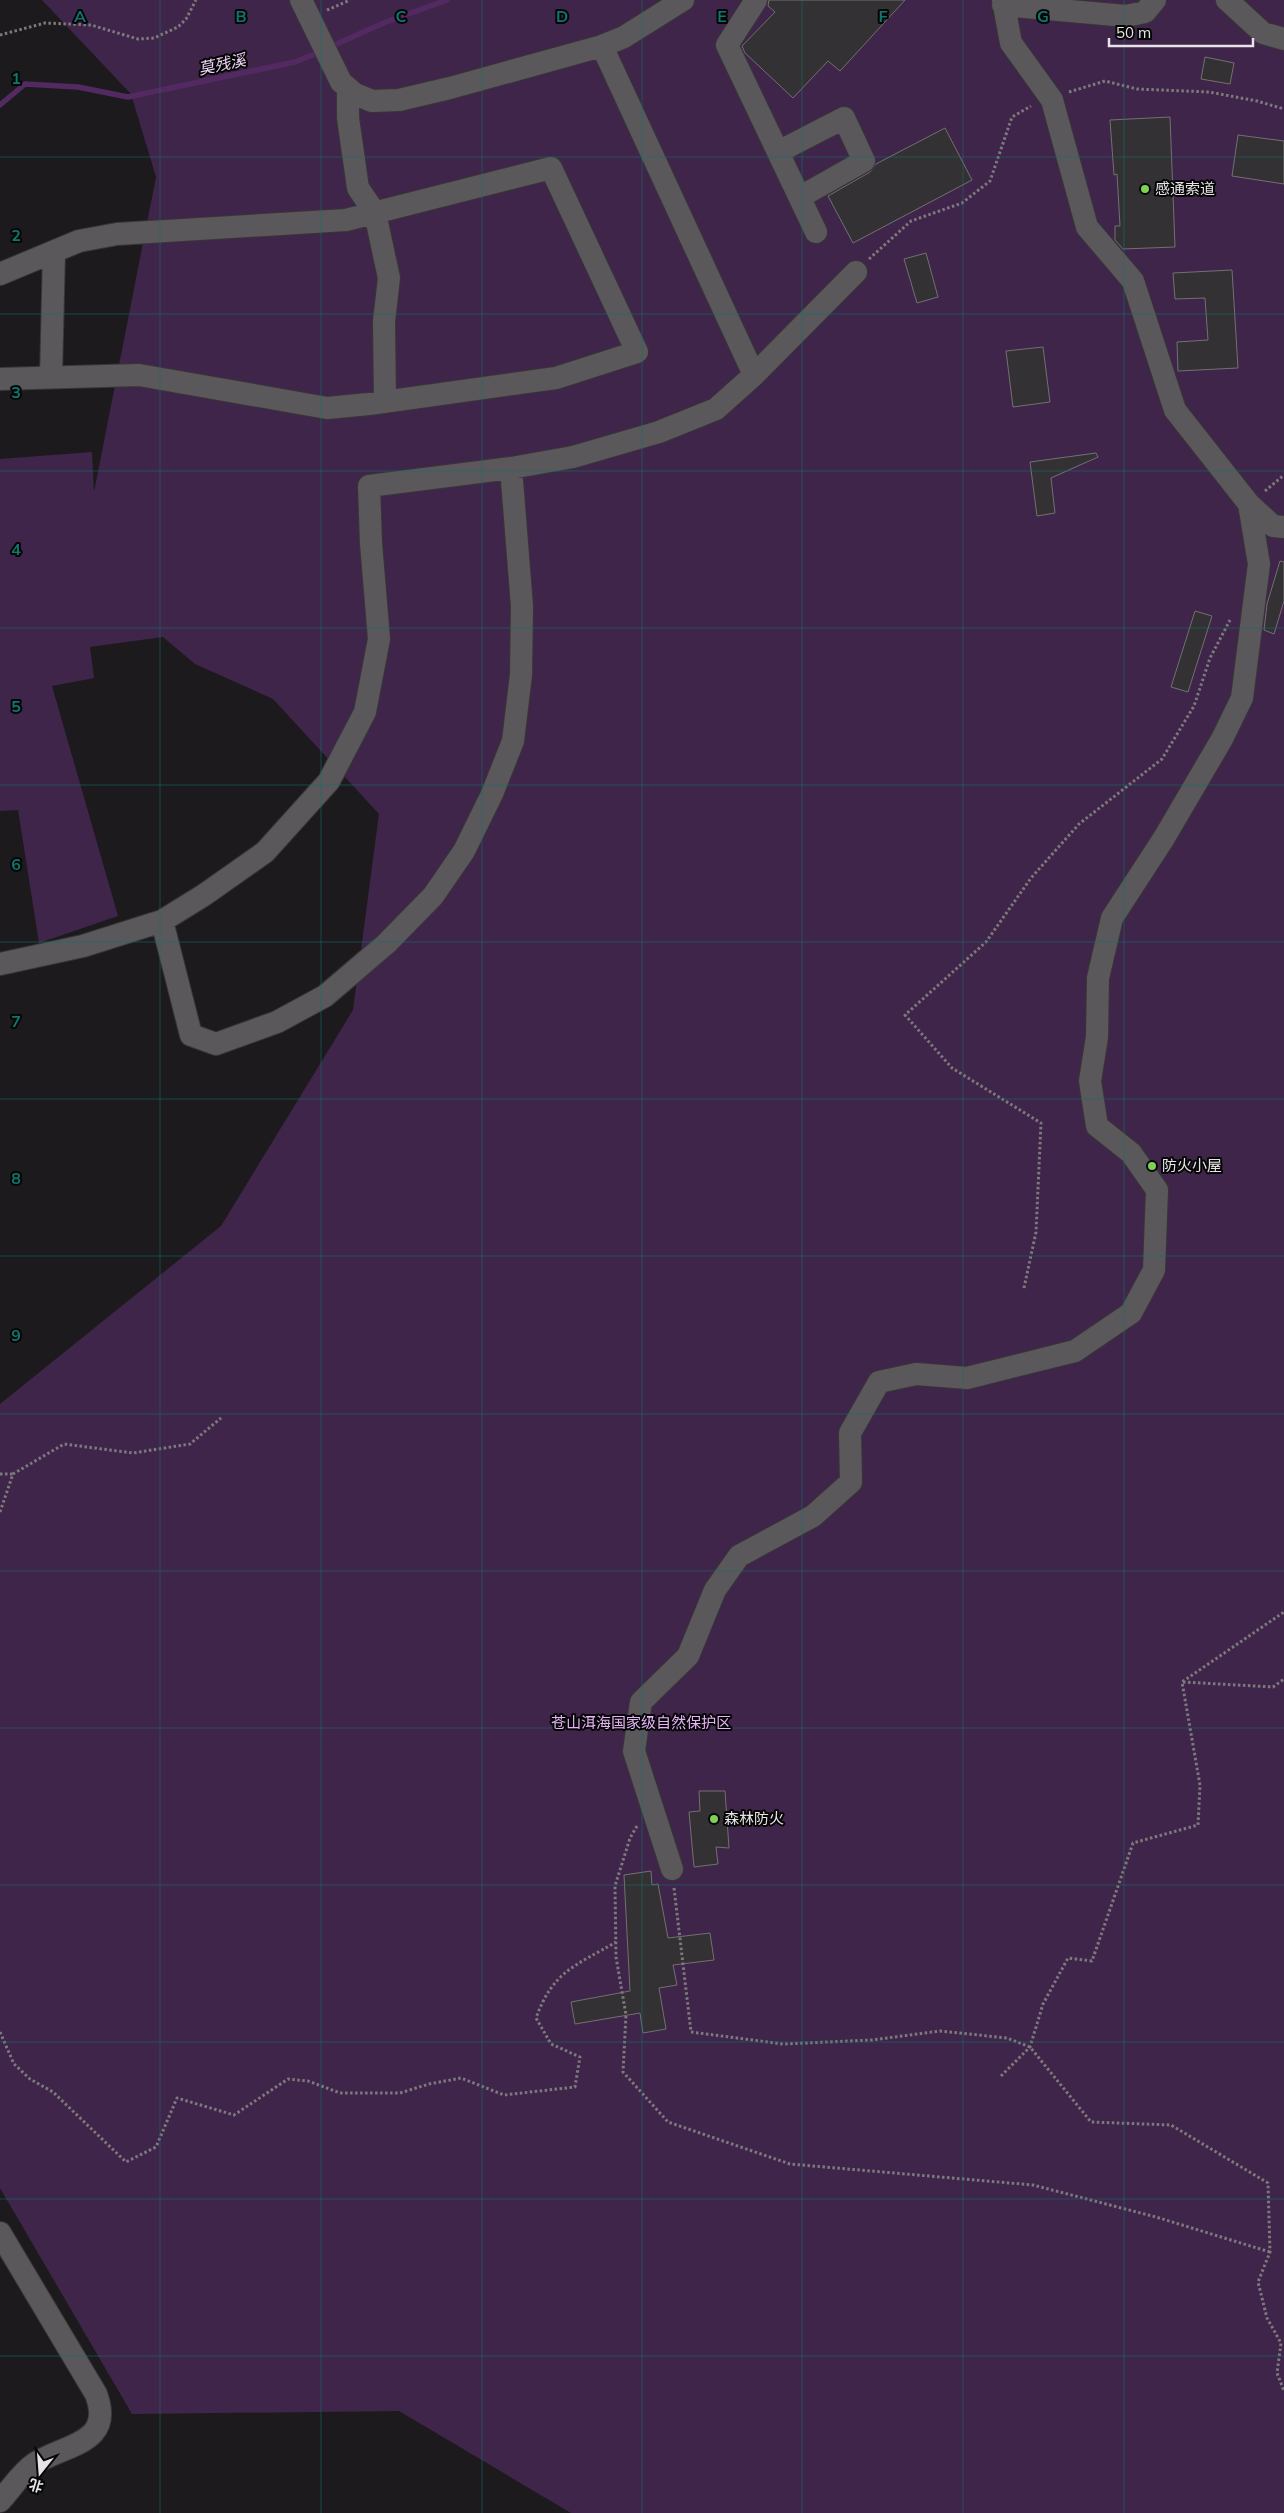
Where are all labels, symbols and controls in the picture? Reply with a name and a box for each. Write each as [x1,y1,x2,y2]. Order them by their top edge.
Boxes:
text: A [74,6,86,26]
text: B [235,6,247,26]
text: C [396,6,407,26]
text: D [556,6,568,26]
text: E [717,6,727,26]
text: F [878,6,888,26]
text: G [1037,6,1049,26]
scale bar [1109,15,1253,47]
text: 50 m [1116,23,1151,42]
water label: 莫残溪 [196,49,250,79]
text: 1 [11,68,21,88]
place label: 感通索道 [1155,179,1215,198]
marker: 感通索道 [1139,183,1151,195]
text: 2 [11,225,21,245]
text: 3 [11,382,21,402]
text: 4 [11,539,21,559]
text: 5 [11,696,21,716]
text: 6 [11,854,21,874]
text: 7 [11,1011,21,1031]
place label: 防火小屋 [1162,1156,1222,1175]
marker: 防火小屋 [1146,1160,1158,1172]
text: 8 [11,1168,21,1188]
text: 9 [11,1325,21,1345]
park label: 苍山洱海国家级自然保护区 [551,1713,731,1732]
place label: 森林防火 [724,1809,784,1828]
marker: 森林防火 [708,1813,720,1825]
north arrow [15,2448,65,2498]
text: 北 [27,2475,46,2496]

